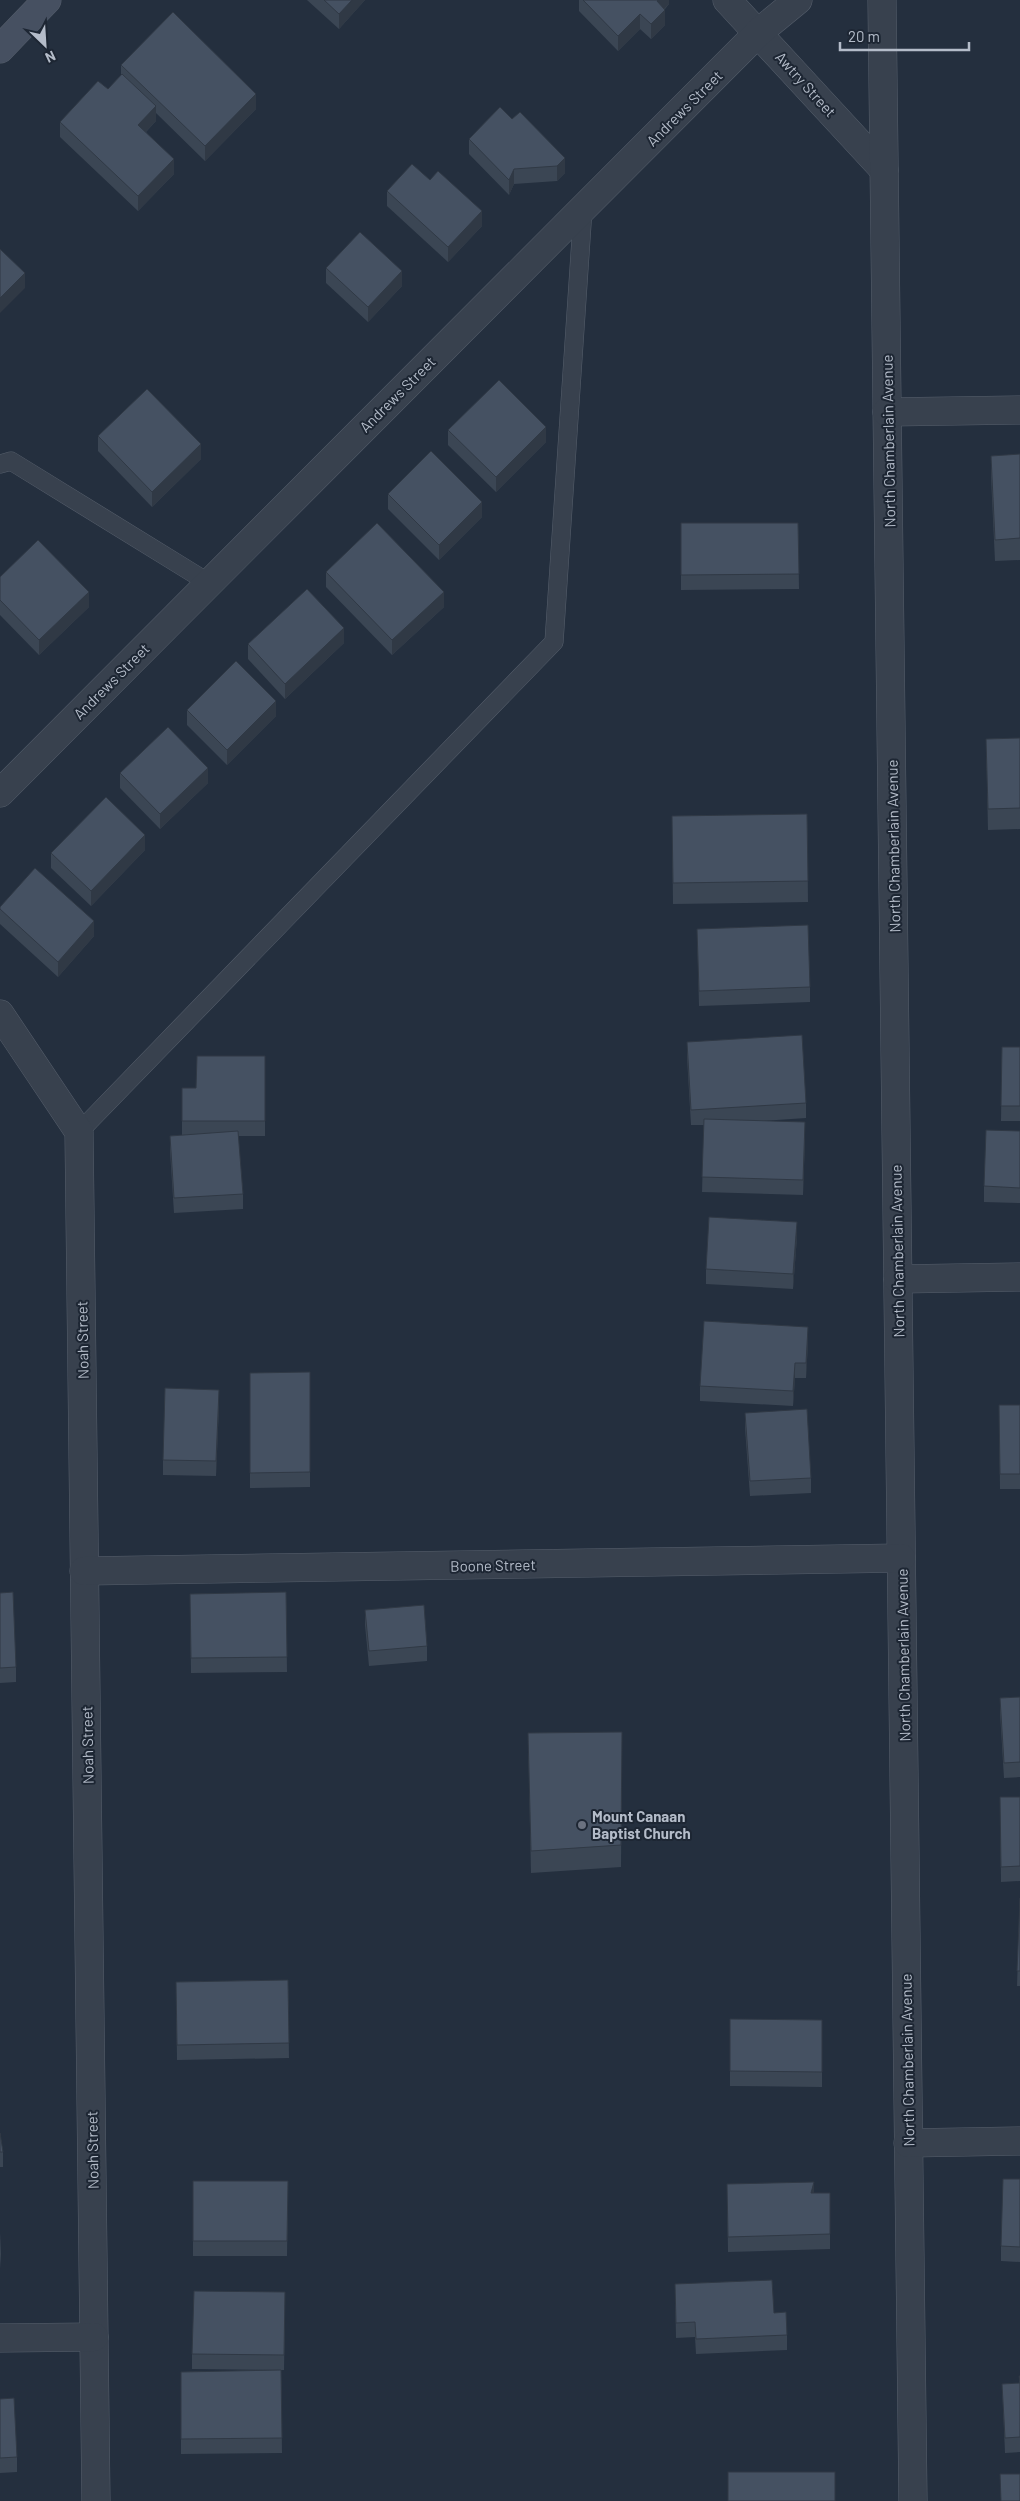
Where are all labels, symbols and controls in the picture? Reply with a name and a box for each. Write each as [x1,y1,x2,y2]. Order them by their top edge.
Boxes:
north arrow [20,20,70,70]
scale bar [840,20,969,52]
text: 20 m [848,27,880,45]
text: N [43,48,59,67]
street label: Awtry Street [772,48,840,120]
street label: Andrews Street [642,66,726,150]
street label: Andrews Street [355,352,439,436]
street label: North Chamberlain Avenue [877,354,899,528]
street label: Andrews Street [69,639,153,723]
street label: North Chamberlain Avenue [882,759,904,933]
street label: North Chamberlain Avenue [886,1164,908,1338]
street label: Noah Street [72,1301,92,1379]
street label: Boone Street [450,1555,536,1575]
street label: North Chamberlain Avenue [892,1568,914,1742]
street label: Noah Street [77,1706,97,1784]
place label: Mount Canaan Baptist Church [592,1807,691,1842]
marker: Mount Canaan Baptist Church [576,1819,588,1831]
street label: North Chamberlain Avenue [896,1973,918,2147]
street label: Noah Street [82,2111,102,2189]

